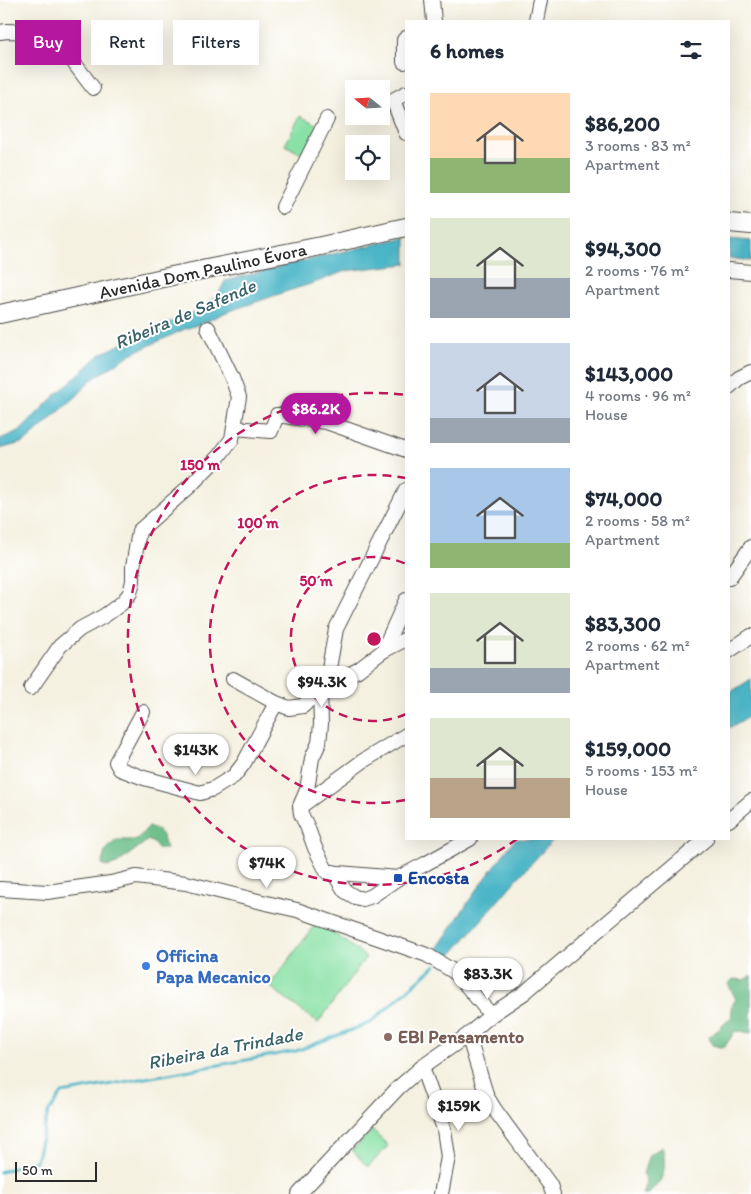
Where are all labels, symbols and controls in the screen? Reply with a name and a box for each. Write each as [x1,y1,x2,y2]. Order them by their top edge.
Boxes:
chip: Buy [15,20,81,65]
chip: Rent [91,20,163,65]
chip: Filters [173,20,259,65]
icon: filters [677,36,705,64]
text: 6 homes [430,38,504,63]
north arrow [345,80,390,125]
map controls [345,80,390,180]
text: $86,200 [585,111,660,136]
icon: home [470,113,530,173]
button: locate [345,135,390,180]
text: 3 rooms · 83 m² [585,136,691,155]
text: Apartment [585,155,660,174]
text: $94,300 [585,236,662,261]
street label: Avenida Dom Paulino Évora [97,238,309,304]
icon: home [470,238,530,298]
text: 2 rooms · 76 m² [585,261,689,280]
water label: Ribeira de Safende [111,274,260,354]
text: Apartment [585,280,660,299]
text: $143,000 [585,361,673,386]
icon: home [470,363,530,423]
text: 4 rooms · 96 m² [585,386,691,405]
pin: $86.2K [275,392,357,435]
text: $86.2K [292,399,340,418]
text: House [585,405,628,424]
text: 150 m [180,456,220,474]
text: $74,000 [585,486,662,511]
icon: home [470,488,530,548]
text: 2 rooms · 58 m² [585,511,690,530]
text: 100 m [237,514,279,532]
text: Apartment [585,530,660,549]
text: 50 m [299,572,333,590]
text: $83,300 [585,611,661,636]
icon: home [470,613,530,673]
centre of rings [365,630,383,648]
text: 2 rooms · 62 m² [585,636,690,655]
text: Apartment [585,655,660,674]
pin: $94.3K [281,666,363,708]
text: $94.3K [298,672,346,691]
pin: $143K [161,734,231,776]
text: $159,000 [585,736,671,761]
icon: home [470,738,530,798]
text: $143K [174,740,218,759]
text: 5 rooms · 153 m² [585,761,697,780]
text: House [585,780,628,799]
pin: $74K [237,846,297,889]
text: $74K [249,853,285,872]
place label: Encosta [408,867,469,889]
marker: Encosta [392,872,404,884]
place label: Officina Papa Mecanico [156,945,271,988]
pin: $83.3K [447,958,529,1000]
marker: Officina Papa Mecanico [140,960,152,972]
text: $83.3K [464,964,512,983]
water label: Ribeira da Trindade [146,1022,305,1074]
place label: EBI Pensamento [398,1026,524,1048]
marker: EBI Pensamento [382,1031,394,1043]
pin: $159K [424,1090,494,1132]
text: $159K [438,1096,480,1115]
scale bar [15,1159,98,1182]
text: 50 m [22,1162,53,1179]

